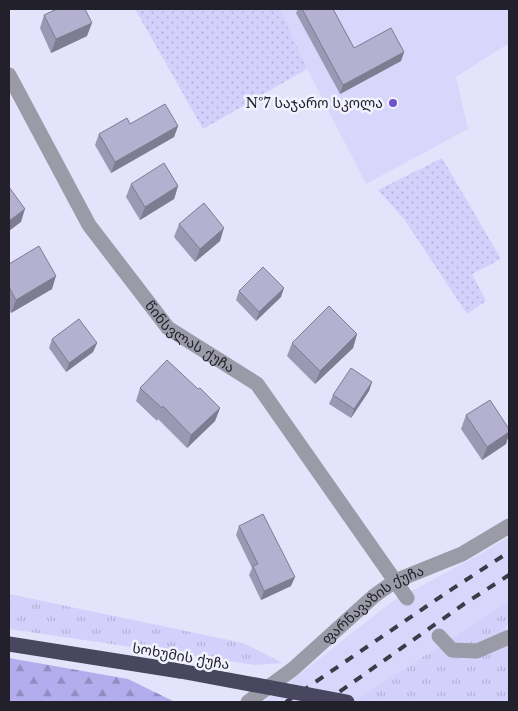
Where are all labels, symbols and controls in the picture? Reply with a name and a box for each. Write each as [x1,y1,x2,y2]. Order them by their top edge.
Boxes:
place label: №7 საჯარო სკოლა [246,94,383,112]
marker: №7 საჯარო სკოლა [387,97,399,109]
street label: წინსვლას ქუჩა [141,297,238,377]
street label: ფარნავაზის ქუჩა [318,561,426,648]
street label: სოხუმის ქუჩა [131,639,231,673]

